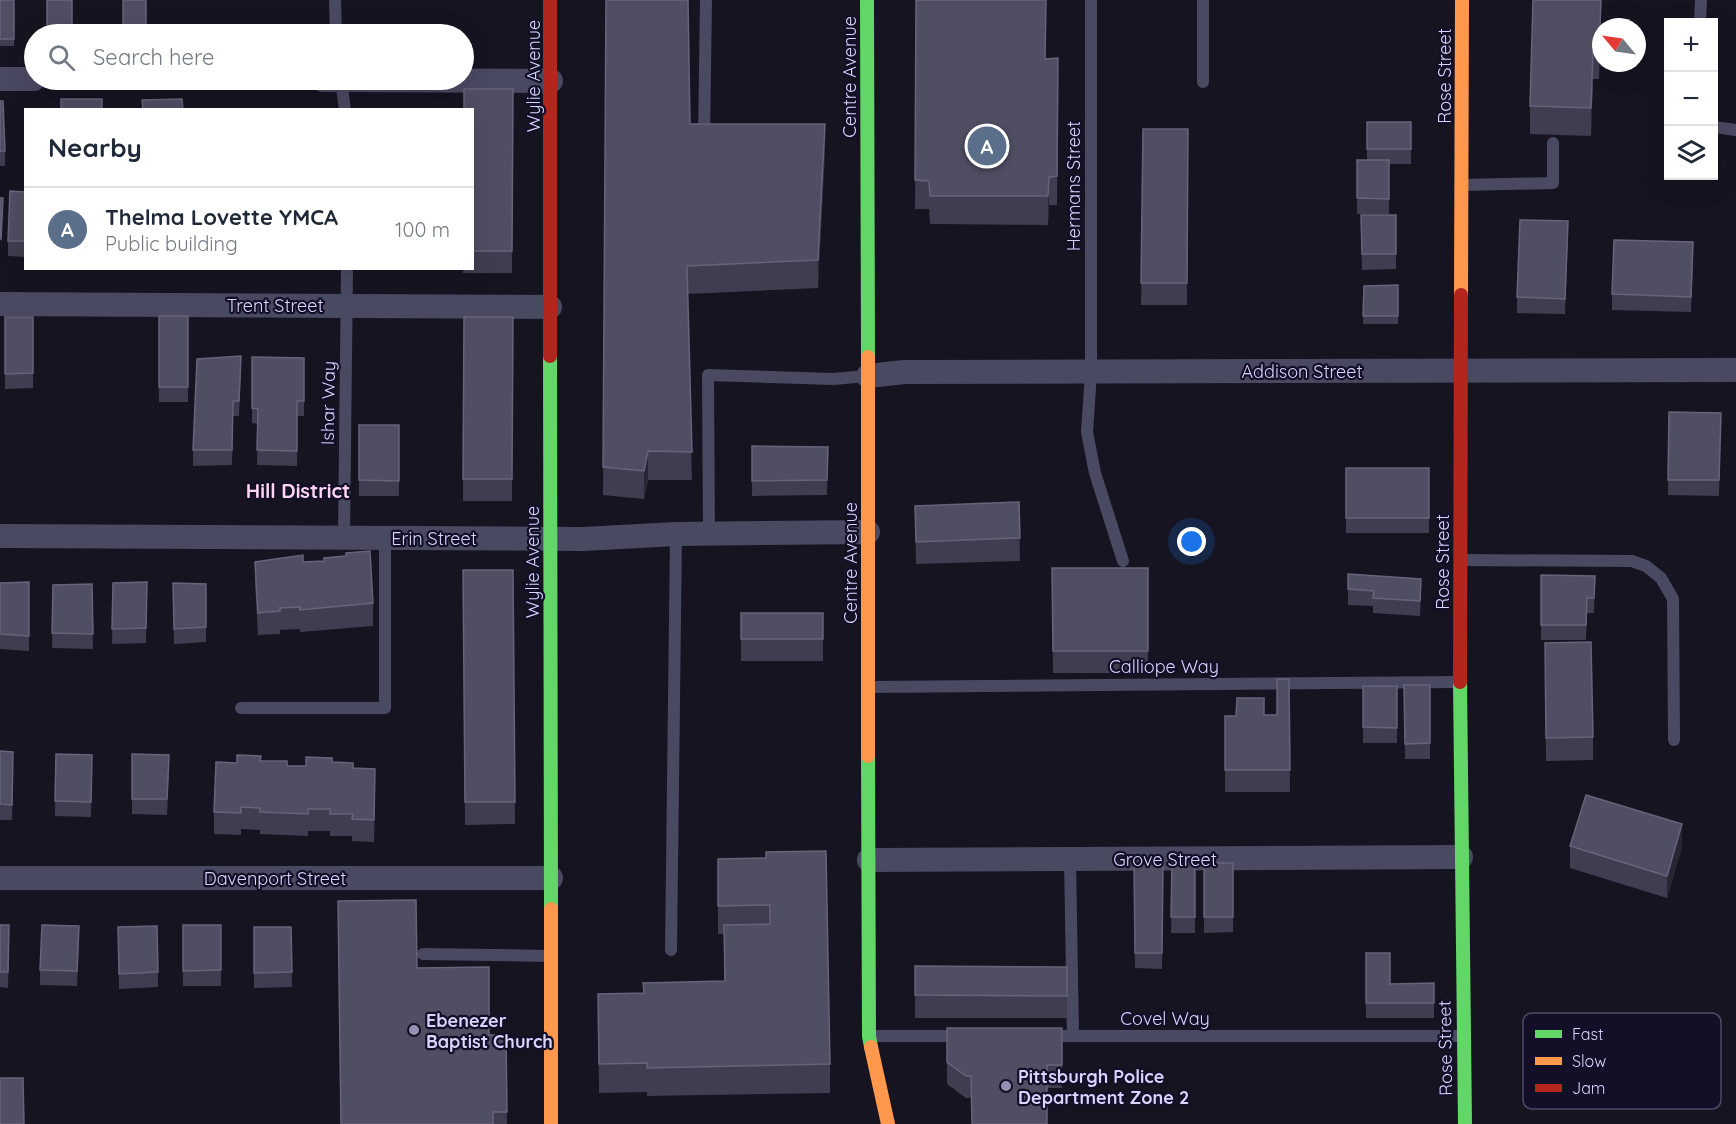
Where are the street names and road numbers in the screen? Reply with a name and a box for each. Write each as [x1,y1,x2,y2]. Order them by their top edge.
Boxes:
street label: Centre Avenue [838,16,861,138]
street label: Wylie Avenue [522,20,545,132]
street label: Rose Street [1433,28,1456,124]
street label: Hermans Street [1062,121,1085,251]
street label: Trent Street [226,294,324,317]
street label: Addison Street [1241,360,1363,383]
street label: Ishar Way [316,361,340,445]
street label: Centre Avenue [839,502,862,624]
street label: Wylie Avenue [521,506,544,618]
street label: Rose Street [1431,514,1454,610]
street label: Erin Street [391,527,477,550]
street label: Calliope Way [1109,655,1219,678]
street label: Grove Street [1113,848,1217,871]
street label: Davenport Street [204,867,346,890]
street label: Rose Street [1433,1000,1457,1096]
street label: Covel Way [1120,1007,1210,1030]

